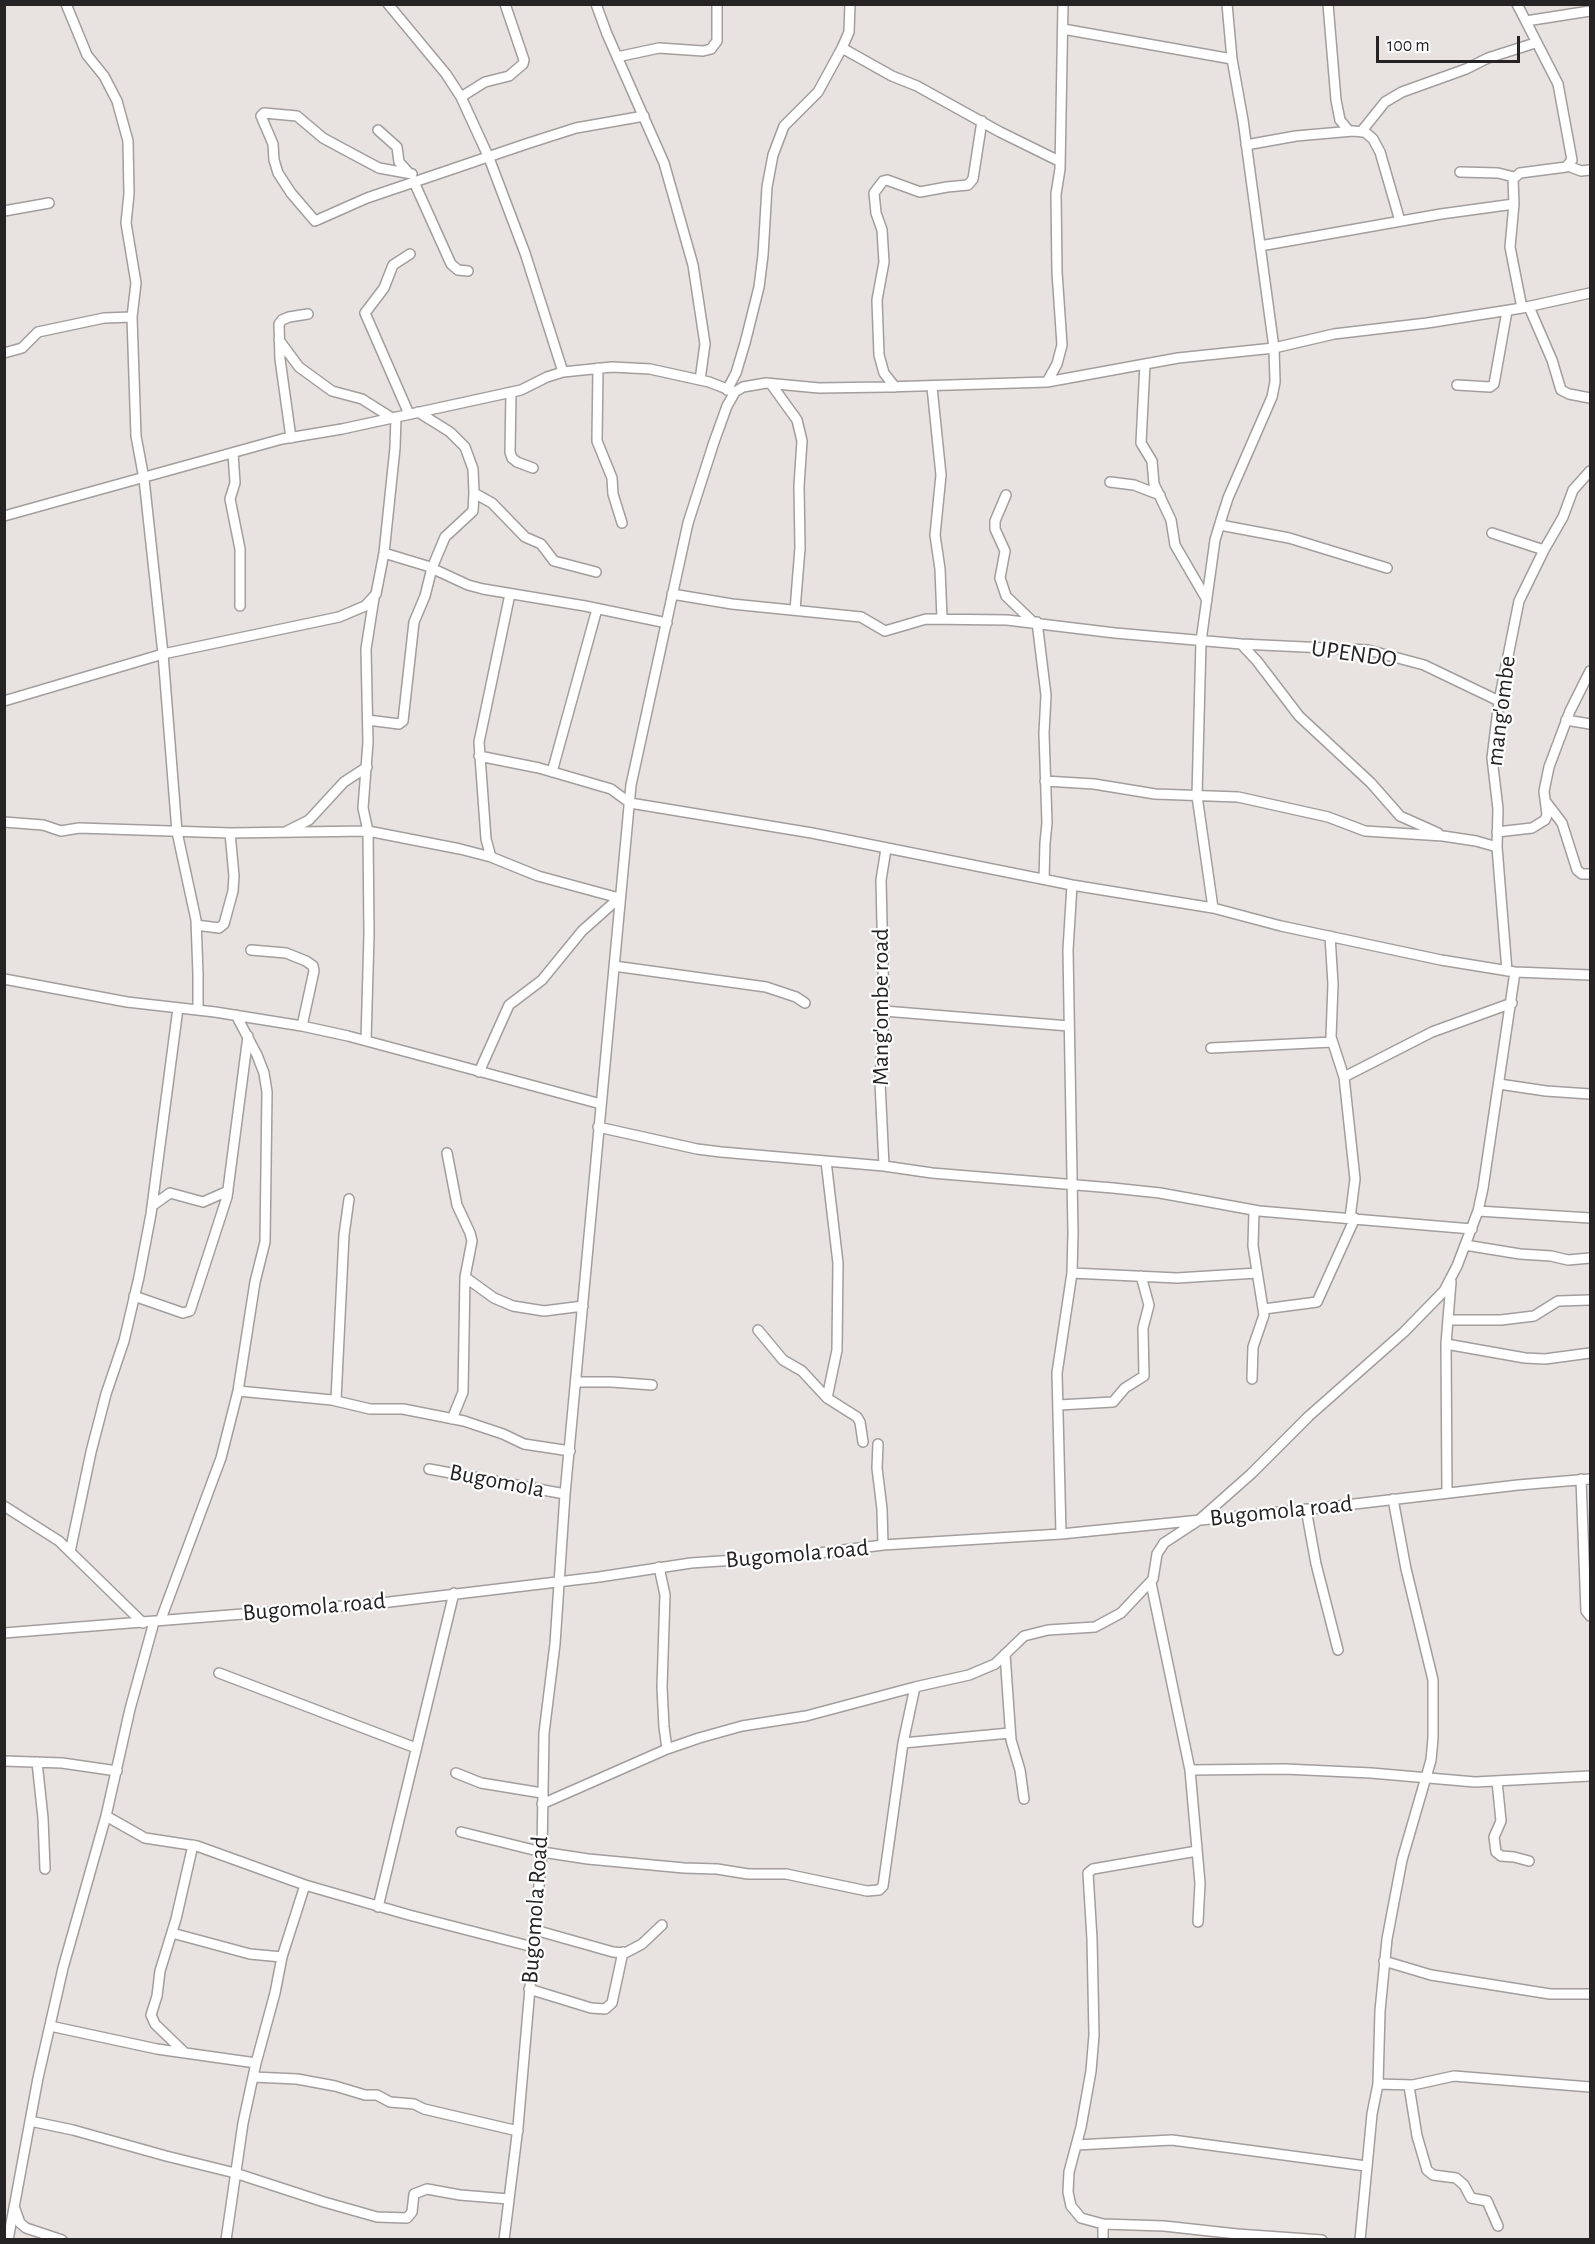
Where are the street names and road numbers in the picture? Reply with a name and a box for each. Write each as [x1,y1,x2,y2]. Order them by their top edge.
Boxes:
street label: UPENDO [1309,634,1399,674]
street label: mang'ombe [1480,654,1522,768]
street label: Mang'ombe road [867,928,895,1086]
street label: Bugomola [447,1458,547,1504]
street label: Bugomola road [1208,1489,1354,1533]
street label: Bugomola road [724,1533,870,1575]
street label: Bugomola road [241,1586,387,1628]
street label: Bugomola Road [515,1835,555,1985]

